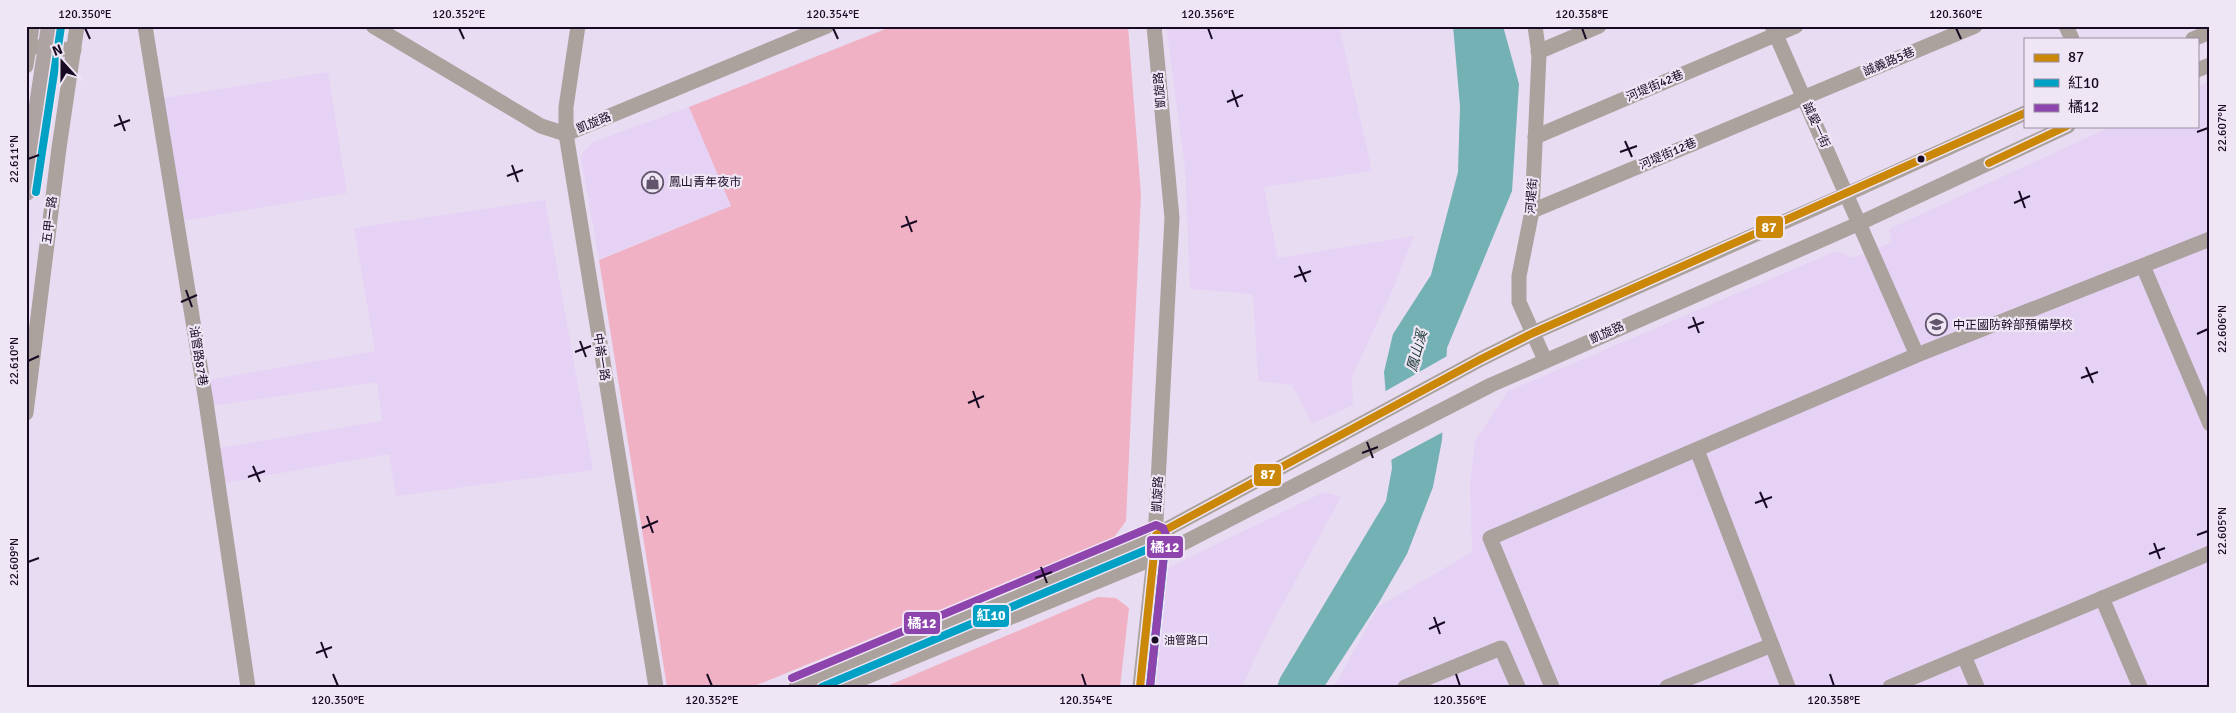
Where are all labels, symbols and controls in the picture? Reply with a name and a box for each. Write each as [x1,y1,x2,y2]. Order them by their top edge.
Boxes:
text: 120.350°E [58,7,112,22]
text: 120.352°E [432,7,486,22]
text: 120.354°E [806,7,860,22]
text: 120.356°E [1181,7,1235,22]
text: 120.358°E [1555,7,1609,22]
text: 120.360°E [1929,7,1983,22]
north arrow [38,38,88,88]
legend [2024,38,2198,128]
text: N [50,41,65,60]
street label: 誠義路5巷 [1861,44,1917,80]
text: 87 [2068,48,2084,66]
street label: 河堤街42巷 [1624,67,1686,105]
street label: 凱旋路 [1151,71,1169,109]
text: 紅10 [2068,74,2099,92]
text: 橘12 [2068,98,2099,116]
street label: 誠愛一街 [1799,100,1833,150]
text: 22.607°N [2215,104,2230,152]
street label: 凱旋路 [574,109,614,137]
text: 22.611°N [7,135,22,183]
street label: 河堤街12巷 [1637,135,1699,173]
unlabelled marker [1916,154,1926,164]
shop icon: 鳳山青年夜市 [641,170,665,194]
place label: 鳳山青年夜市 [669,175,741,190]
street label: 河堤街 [1523,178,1541,214]
street label: 五甲一路 [40,195,60,245]
line badge: 87 [1755,215,1784,239]
text: 87 [1761,219,1777,236]
text: 22.606°N [2215,305,2230,353]
school or university icon: 中正國防幹部預備學校 [1925,313,1949,337]
place label: 中正國防幹部預備學校 [1953,318,2073,333]
street label: 凱旋路 [1587,319,1627,347]
street label: 油管路87巷 [186,325,210,387]
water label: 鳳山溪 [1403,327,1431,373]
street label: 中崙一路 [590,332,612,382]
text: 22.610°N [7,337,22,385]
line badge: 87 [1253,463,1282,487]
text: 87 [1260,466,1276,483]
street label: 凱旋路 [1150,476,1166,512]
text: 22.605°N [2215,507,2230,555]
line badge: 橘12 [1146,535,1184,559]
text: 22.609°N [7,538,22,586]
text: 橘12 [1150,539,1180,556]
line badge: 紅10 [972,604,1010,628]
text: 紅10 [976,607,1006,624]
line badge: 橘12 [903,611,941,635]
text: 橘12 [907,615,937,632]
place label: 油管路口 [1164,634,1208,647]
marker: 油管路口 [1150,635,1160,645]
text: 120.350°E [311,693,365,708]
text: 120.352°E [685,693,739,708]
text: 120.354°E [1059,693,1113,708]
text: 120.356°E [1433,693,1487,708]
text: 120.358°E [1807,693,1861,708]

